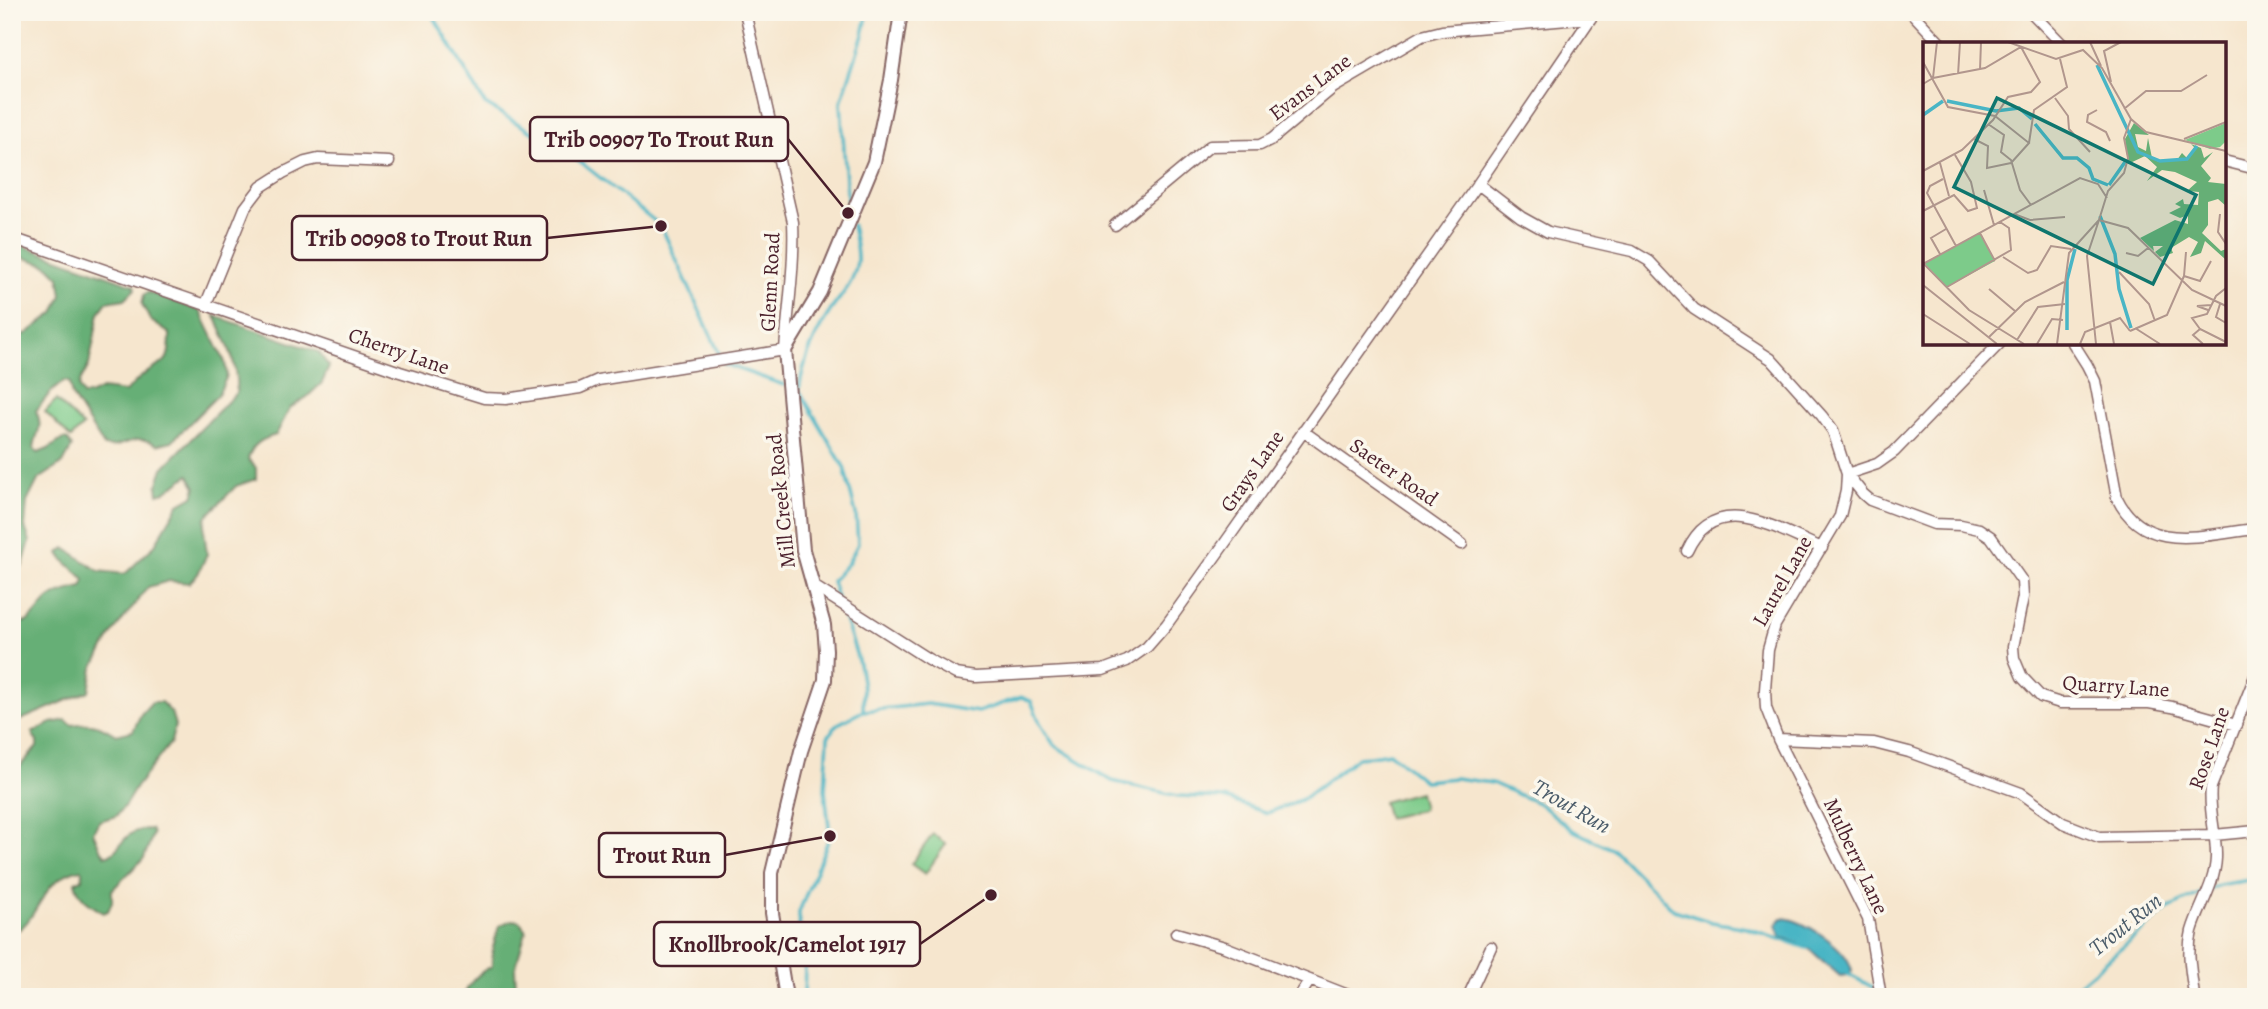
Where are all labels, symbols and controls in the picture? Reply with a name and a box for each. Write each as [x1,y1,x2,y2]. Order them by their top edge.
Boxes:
inset map [1923,42,2226,345]
street label: Evans Lane [1263,47,1357,127]
callout: Trib 00907 To Trout Run [530,117,788,161]
text: Trib 00907 To Trout Run [544,124,774,155]
callout: Trib 00908 to Trout Run [292,216,547,260]
text: Trib 00908 to Trout Run [306,223,532,254]
street label: Glenn Road [753,231,787,332]
street label: Cherry Lane [345,321,453,381]
street label: Grays Lane [1214,424,1290,518]
street label: Mill Creek Road [760,431,802,570]
street label: Saeter Road [1344,431,1444,513]
street label: Laurel Lane [1746,531,1818,631]
street label: Quarry Lane [2062,668,2170,704]
street label: Rose Lane [2182,703,2236,793]
water label: Trout Run [1527,772,1617,841]
street label: Mulberry Lane [1817,793,1895,919]
callout: Trout Run [599,833,725,877]
text: Trout Run [613,840,711,871]
water label: Trout Run [2082,885,2168,963]
callout: Knollbrook/Camelot 1917 [654,922,920,966]
text: Knollbrook/Camelot 1917 [668,929,906,960]

